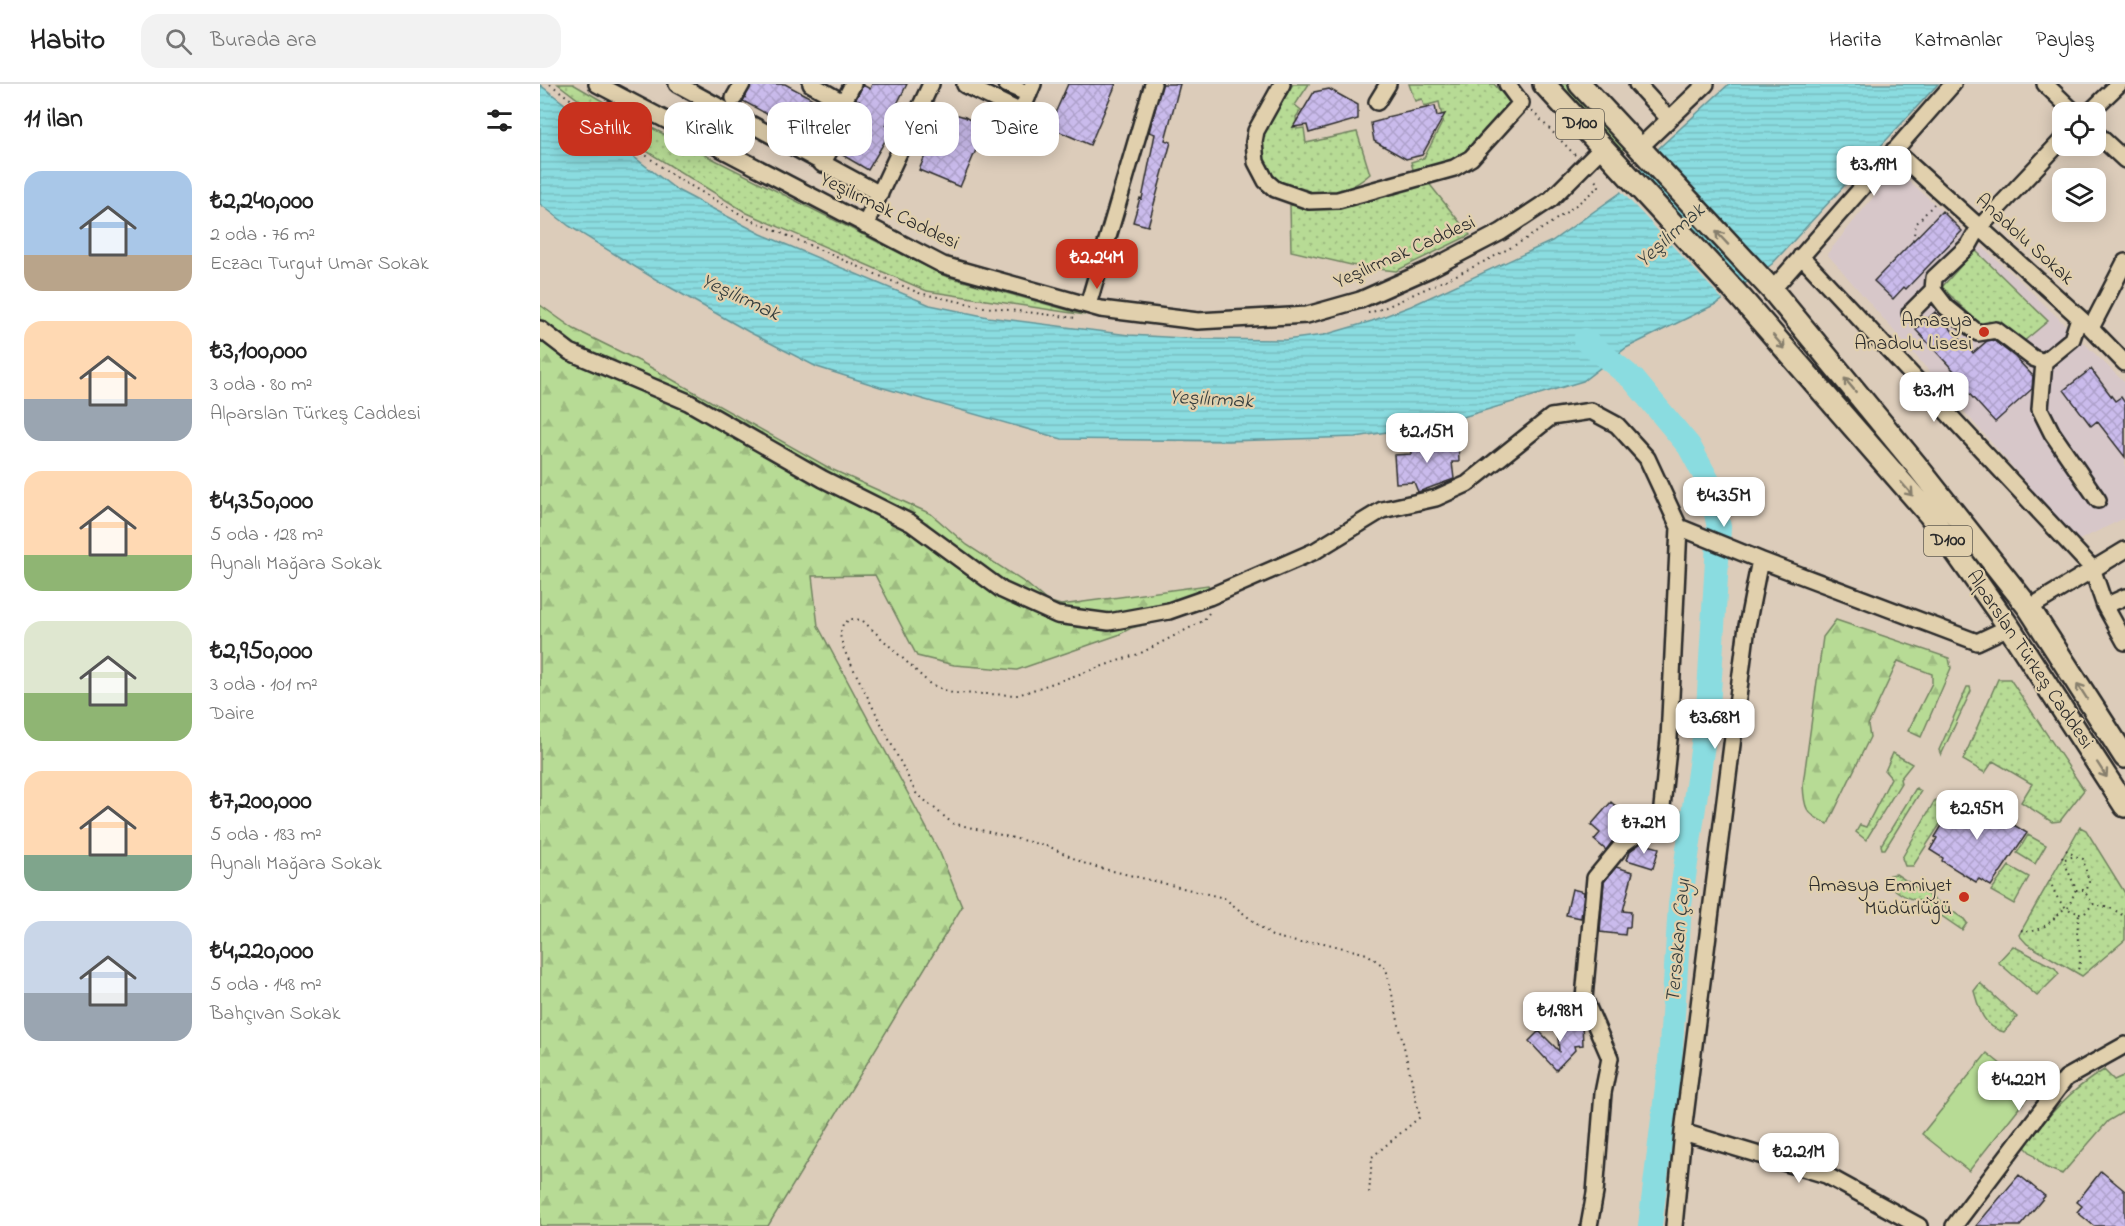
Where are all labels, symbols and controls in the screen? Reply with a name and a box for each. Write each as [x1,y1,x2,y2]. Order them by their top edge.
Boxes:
search box [141,14,561,68]
text: Habito [30,21,105,62]
icon: search [162,25,195,58]
text: Burada ara [210,25,317,57]
text: Harita [1829,26,1882,56]
text: Katmanlar [1915,26,2003,56]
text: Paylaş [2036,26,2095,56]
text: 11 ilan [24,101,83,139]
chip: Satılık [558,102,652,156]
chip: Kiralık [664,102,755,156]
chip: Filtreler [767,102,872,156]
chip: Yeni [884,102,959,156]
chip: Daire [971,102,1059,156]
map controls [2052,102,2106,222]
button: locate [2052,102,2106,156]
icon: filters [483,104,516,137]
road number: D100 [1556,109,1604,139]
pin: ₺3.19M [1825,146,1923,197]
text: ₺3.19M [1851,151,1897,180]
street label: Yeşilırmak Caddesi [814,166,964,258]
button: layers [2052,168,2106,222]
text: ₺2,240,000 [210,183,313,221]
street label: Anadolu Sokak [1968,187,2080,293]
icon: home [72,195,144,267]
water label: Yeşilırmak [1630,196,1713,275]
street label: Yeşilırmak Caddesi [1330,209,1480,297]
text: 2 oda · 76 m² [210,221,315,250]
one-way arrow [1715,230,1729,245]
pin: ₺2.24M [1048,239,1146,290]
text: ₺2.24M [1070,244,1124,273]
text: Eczacı Turgut Umar Sokak [210,250,429,279]
water label: Yeşilırmak [696,267,785,330]
place label: Amasya Anadolu Lisesi [1854,307,1972,359]
marker: Amasya Anadolu Lisesi [1977,325,1991,339]
text: ₺3,100,000 [210,333,307,371]
one-way arrow [1773,334,1786,350]
icon: home [72,345,144,417]
text: 3 oda · 80 m² [210,371,313,400]
pin: ₺3.1M [1892,372,1976,423]
text: ₺3.1M [1914,377,1954,406]
one-way arrow [1843,378,1857,393]
water label: Yeşilırmak [1168,383,1255,417]
text: Alparslan Türkeş Caddesi [210,400,421,429]
pin: ₺2.15M [1378,413,1476,464]
text: ₺2.15M [1400,418,1454,447]
pin: ₺4.35M [1675,477,1773,528]
one-way arrow [1900,481,1914,496]
text: ₺4.35M [1697,482,1751,511]
text: ₺4,350,000 [210,483,313,521]
icon: home [72,495,144,567]
text: 5 oda · 128 m² [210,521,323,550]
road number: D100 [1924,526,1972,556]
text: Aynalı Mağara Sokak [210,550,382,579]
street label: Alparslan Türkeş Caddesi [1958,565,2100,755]
text: ₺2,950,000 [210,633,312,671]
icon: home [72,645,144,717]
text: 3 oda · 101 m² [210,671,318,700]
one-way arrow [2075,682,2088,699]
pin: ₺3.68M [1666,699,1764,750]
text: Daire [210,700,254,729]
text: ₺3.68M [1690,704,1740,733]
one-way arrow [2096,761,2108,778]
text: ₺7,200,000 [210,783,312,821]
pin: ₺2.95M [1928,790,2026,841]
icon: home [72,795,144,867]
text: ₺2.95M [1950,795,2004,824]
pin: ₺7.2M [1602,804,1686,855]
text: ₺7.2M [1622,809,1666,838]
text: 5 oda · 183 m² [210,821,322,850]
text: Aynalı Mağara Sokak [210,850,382,879]
place label: Amasya Emniyet Müdürlüğü [1808,872,1952,925]
water label: Tersakan Çayı [1659,876,1699,1004]
marker: Amasya Emniyet Müdürlüğü [1957,890,1971,904]
text: ₺4,220,000 [210,933,313,971]
icon: home [72,945,144,1017]
text: 5 oda · 148 m² [210,971,322,1000]
pin: ₺1.98M [1511,992,1609,1043]
text: ₺1.98M [1537,997,1583,1026]
text: Bahçıvan Sokak [210,1000,341,1029]
pin: ₺4.22M [1970,1061,2068,1112]
text: ₺4.22M [1992,1066,2046,1095]
pin: ₺2.21M [1750,1133,1848,1184]
text: ₺2.21M [1773,1138,1825,1167]

